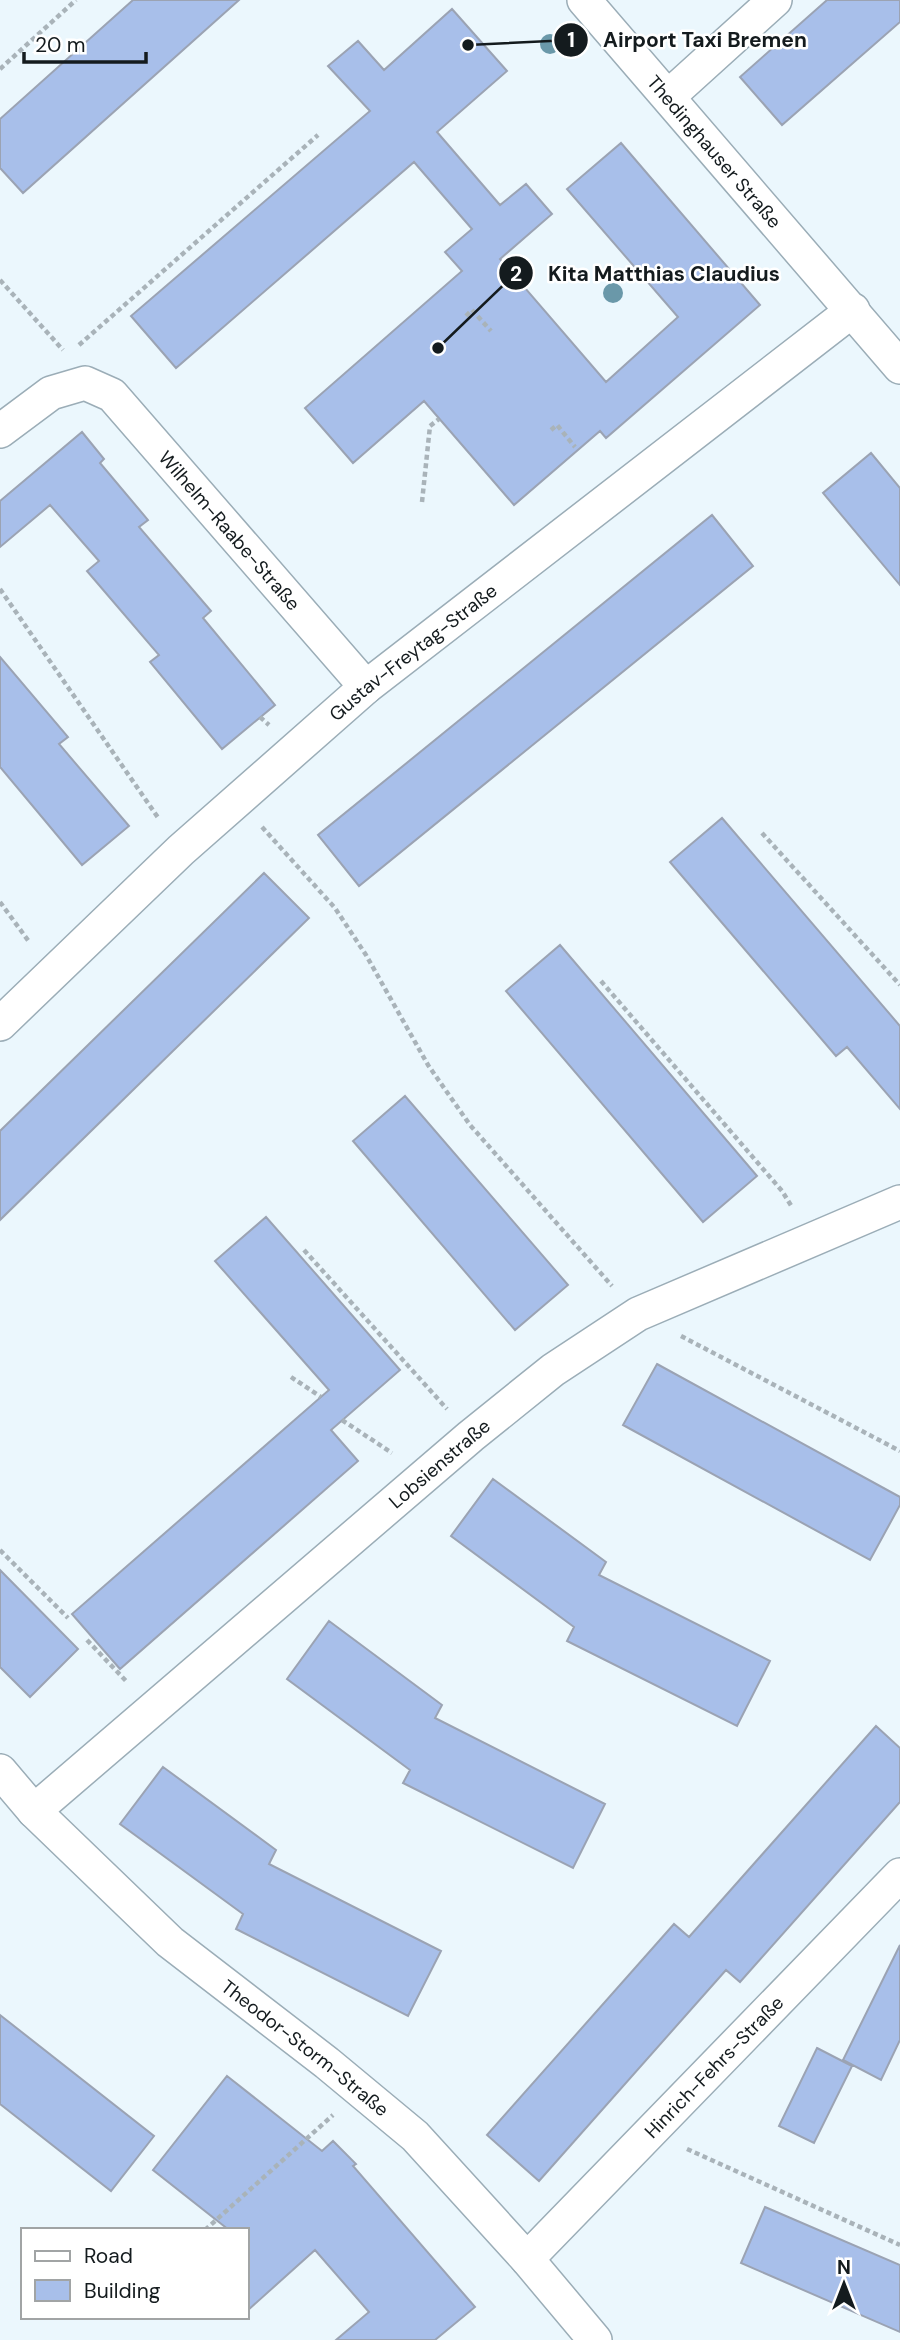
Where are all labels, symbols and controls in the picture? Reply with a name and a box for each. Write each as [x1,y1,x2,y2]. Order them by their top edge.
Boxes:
callout: Airport Taxi Bremen [554,19,821,61]
scale bar [24,21,147,65]
text: 1 [567,26,575,54]
text: Airport Taxi Bremen [603,26,807,54]
text: 20 m [35,31,86,59]
street label: Thedinghauser Straße [641,70,787,234]
callout: Kita Matthias Claudius [499,252,794,294]
text: 2 [510,260,522,288]
text: Kita Matthias Claudius [548,260,780,288]
street label: Wilhelm-Raabe-Straße [153,446,306,616]
street label: Gustav-Freytag-Straße [324,578,502,727]
street label: Lobsienstraße [384,1413,496,1514]
street label: Theodor-Storm-Straße [216,1974,394,2122]
street label: Hinrich-Fehrs-Straße [639,1990,789,2144]
legend [21,2228,248,2319]
text: Road [84,2242,133,2270]
north arrow [809,2249,879,2319]
text: N [837,2255,851,2280]
text: Building [84,2277,161,2305]

